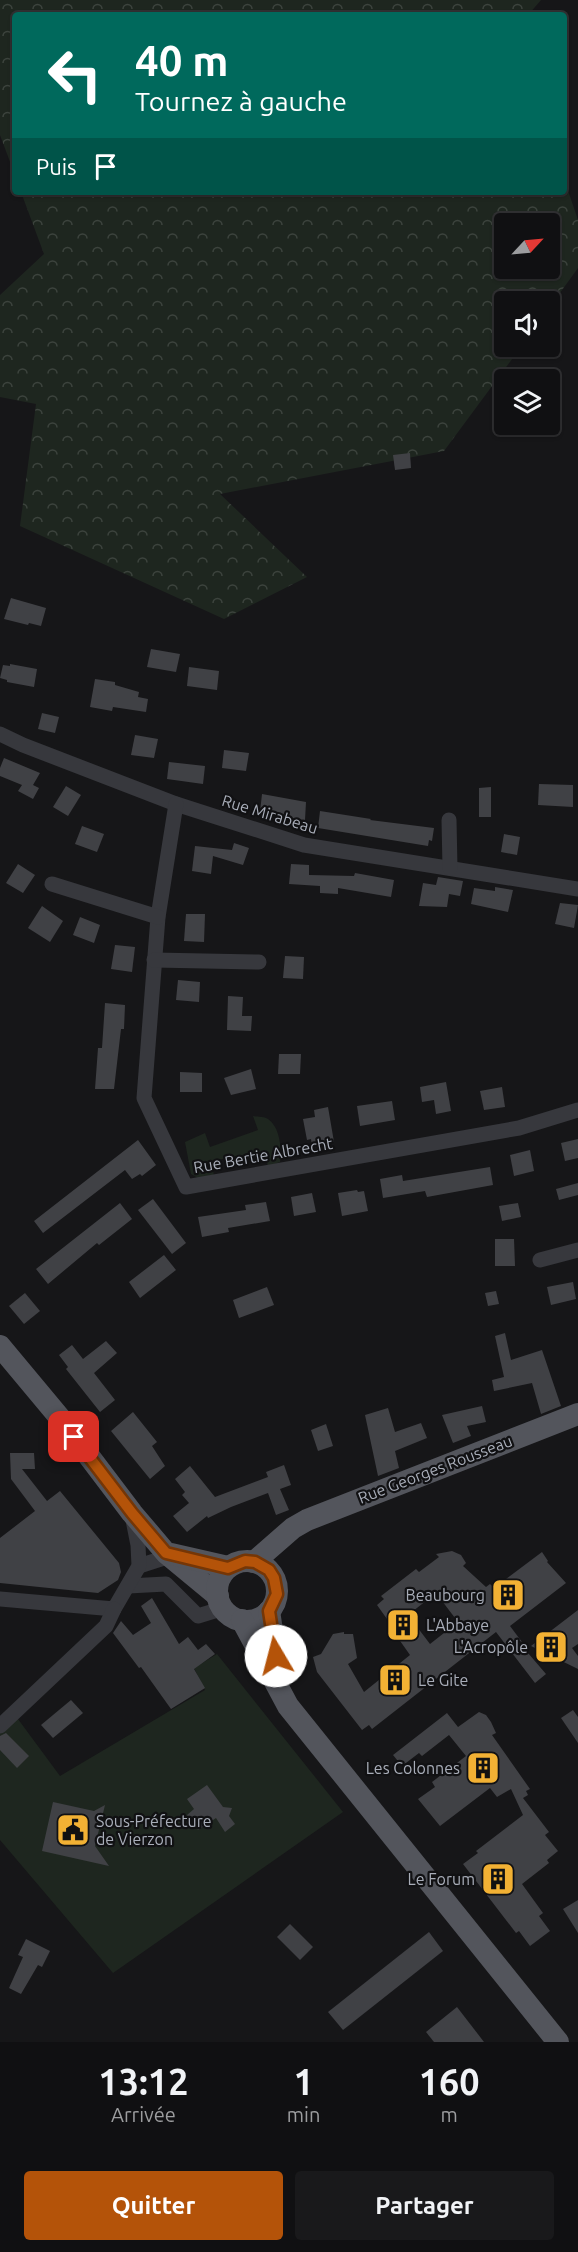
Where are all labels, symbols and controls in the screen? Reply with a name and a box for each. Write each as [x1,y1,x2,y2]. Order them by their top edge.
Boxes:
icon: left [36,36,114,114]
text: 40 m [135,37,229,84]
text: Tournez à gauche [135,86,347,116]
icon: arrive [89,150,122,183]
text: Puis [36,154,77,179]
north arrow [494,213,560,279]
map controls [494,213,560,435]
button: sound [494,291,560,357]
button: layers [494,369,560,435]
street label: Rue Mirabeau [220,791,320,837]
street label: Rue Bertie Albrecht [192,1134,335,1176]
pin [48,1411,99,1462]
icon: arrive [57,1420,90,1453]
street label: Rue Georges Rousseau [355,1431,515,1507]
building icon: Beaubourg [490,1577,526,1613]
place label: Beaubourg [406,1586,485,1604]
building icon: L'Abbaye [385,1607,421,1643]
place label: L'Abbaye [426,1616,489,1634]
position arrow [244,1624,308,1688]
building icon: L'Acropôle [533,1629,569,1665]
place label: L'Acropôle [454,1638,528,1656]
building icon: Le Gite [377,1662,413,1698]
place label: Le Gite [418,1671,468,1689]
building icon: Les Colonnes [465,1750,501,1786]
place label: Les Colonnes [366,1759,460,1777]
public building icon: Sous-Préfecture de Vierzon [55,1812,91,1848]
place label: Sous-Préfecture de Vierzon [96,1812,212,1848]
building icon: Le Forum [480,1861,516,1897]
place label: Le Forum [408,1870,475,1888]
text: 13:12 [98,2061,188,2102]
text: 1 [293,2061,314,2102]
text: 160 [419,2061,480,2102]
text: Arrivée [111,2103,176,2126]
text: min [287,2103,320,2126]
text: m [441,2103,458,2126]
button: Quitter [24,2171,283,2240]
button: Partager [295,2171,554,2240]

